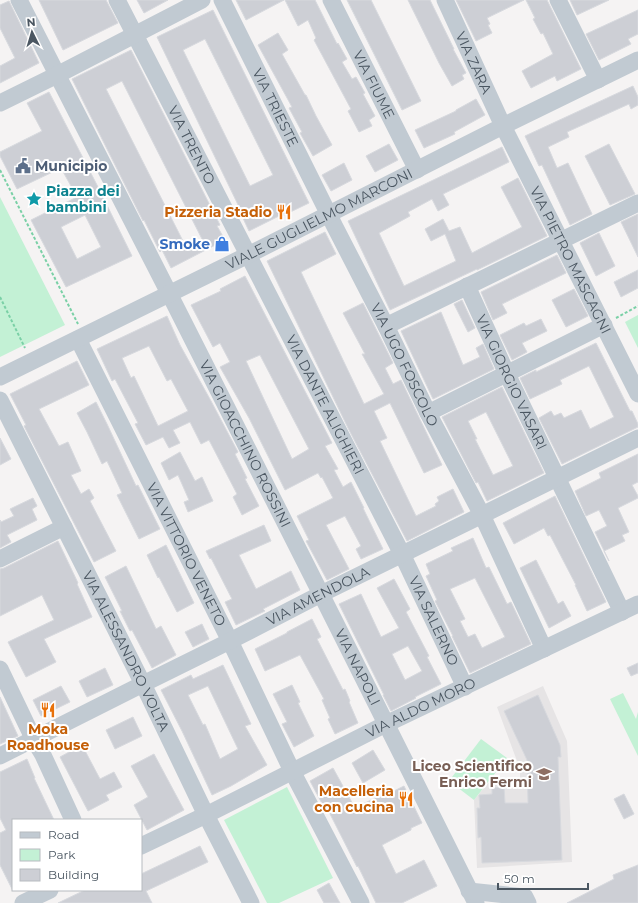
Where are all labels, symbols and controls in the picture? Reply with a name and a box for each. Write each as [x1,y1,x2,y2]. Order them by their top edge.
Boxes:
north arrow [12,12,52,52]
text: N [26,15,36,29]
street label: VIA ZARA [452,29,496,98]
street label: VIA FIUME [349,47,399,122]
street label: VIA TRIESTE [248,65,303,150]
street label: VIA TRENTO [164,103,219,188]
public building icon: Municipio [14,157,32,175]
place label: Municipio [35,157,107,175]
street label: VIALE GUGLIELMO MARCONI [223,164,416,274]
place label: Piazza dei bambini [46,182,120,216]
street label: VIA PIETRO MASCAGNI [526,184,615,337]
place icon: Piazza dei bambini [25,190,43,208]
place label: Pizzeria Stadio [164,203,272,221]
restaurant icon: Pizzeria Stadio [275,203,293,221]
place label: Smoke [159,235,210,253]
shop icon: Smoke [213,235,231,253]
street label: VIA UGO FOSCOLO [367,300,443,430]
street label: VIA GIORGIO VASARI [472,312,551,453]
street label: VIA DANTE ALIGHIERI [282,332,368,477]
street label: VIA GIOACCHINO ROSSINI [195,357,295,530]
street label: VIA VITTORIO VENETO [143,480,230,629]
street label: VIA AMENDOLA [263,562,373,630]
street label: VIA ALESSANDRO VOLTA [79,568,174,735]
street label: VIA SALERNO [405,573,463,669]
street label: VIA NAPOLI [331,626,384,708]
street label: VIA ALDO MORO [363,674,479,742]
restaurant icon: Moka Roadhouse [39,701,57,719]
place label: Moka Roadhouse [7,720,89,754]
place label: Liceo Scientifico Enrico Fermi [412,757,532,791]
school or university icon: Liceo Scientifico Enrico Fermi [535,765,553,783]
place label: Macelleria con cucina [314,782,394,816]
restaurant icon: Macelleria con cucina [397,790,415,808]
legend [12,819,142,891]
text: Road [48,827,79,842]
text: Park [48,847,76,862]
scale bar [498,865,588,891]
text: Building [48,867,99,882]
text: 50 m [504,871,535,886]

